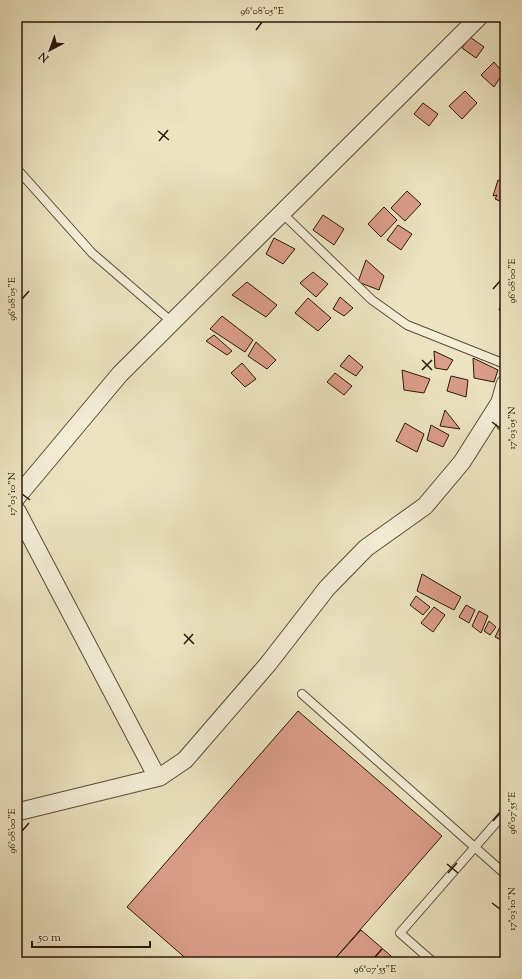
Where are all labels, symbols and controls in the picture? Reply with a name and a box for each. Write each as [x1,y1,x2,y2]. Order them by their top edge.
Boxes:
text: 96°08'05"E [240,4,284,19]
north arrow [30,30,70,70]
text: N [35,48,53,66]
text: 96°08'00"E [505,258,520,304]
text: 96°08'05"E [5,277,20,321]
text: 17°03'05"N [505,406,520,450]
text: 17°03'10"N [5,472,20,516]
text: 96°07'55"E [505,792,520,834]
text: 96°08'00"E [5,808,20,854]
text: 17°03'10"N [505,887,520,931]
scale bar [32,923,150,949]
text: 50 m [37,929,61,947]
text: 96°07'55"E [354,962,396,977]

